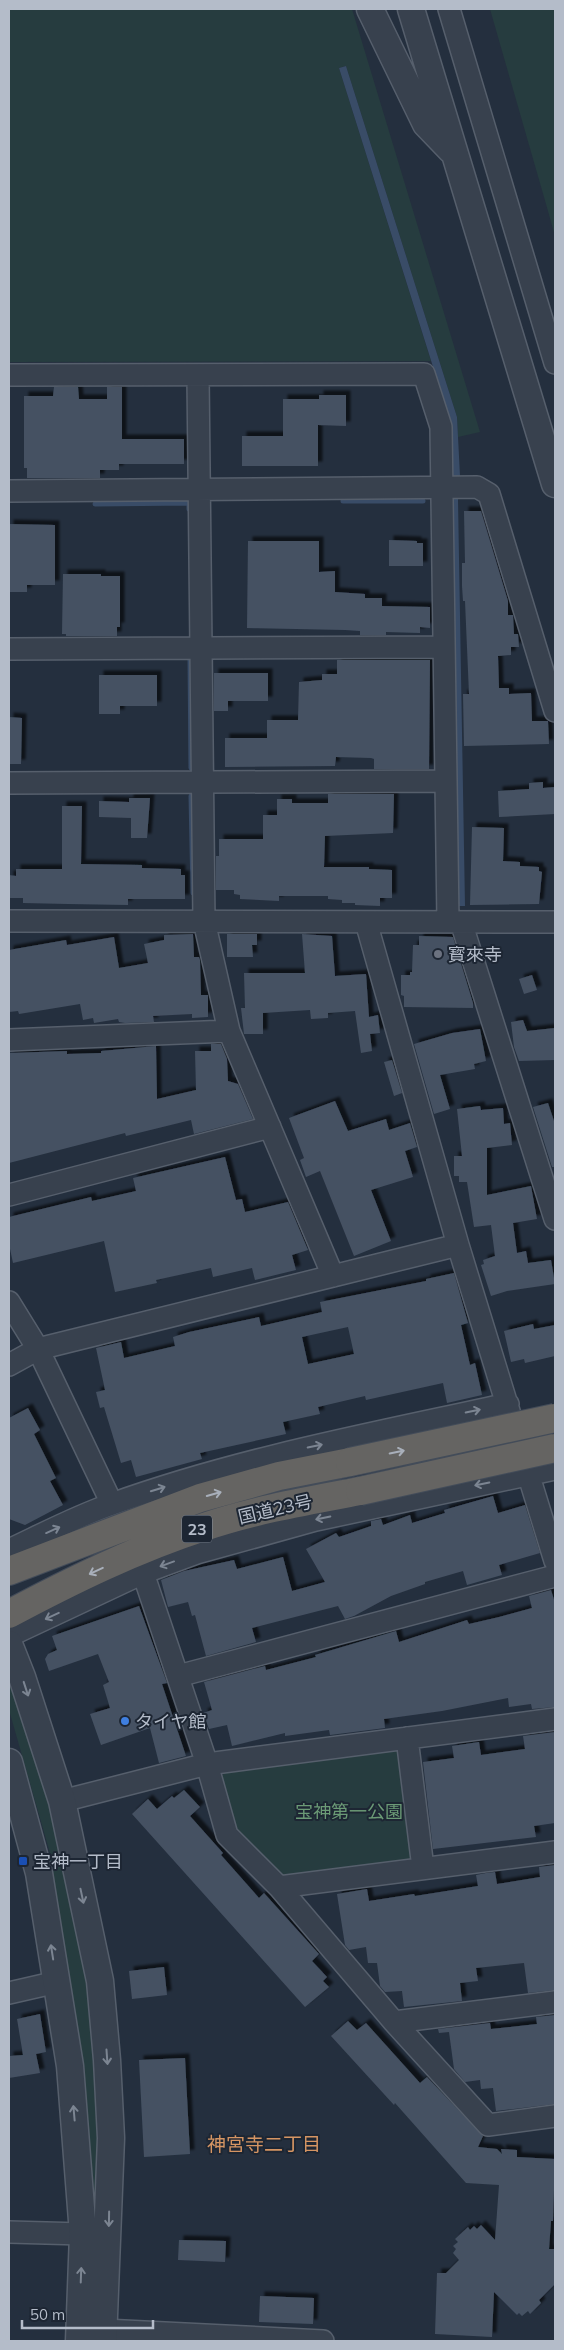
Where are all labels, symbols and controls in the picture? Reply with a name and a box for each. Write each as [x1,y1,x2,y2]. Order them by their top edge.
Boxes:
place label: 寳來寺 [448,943,502,966]
marker: 寳來寺 [432,948,444,960]
one-way arrow [465,1406,481,1416]
one-way arrow [306,1441,322,1451]
one-way arrow [389,1447,405,1456]
one-way arrow [475,1480,491,1490]
one-way arrow [150,1484,166,1494]
one-way arrow [206,1489,222,1499]
street label: 国道23号 [236,1489,314,1529]
one-way arrow [316,1514,332,1523]
road number: 23 [182,1516,212,1542]
one-way arrow [45,1524,60,1534]
one-way arrow [160,1560,176,1569]
one-way arrow [89,1566,104,1576]
one-way arrow [44,1611,59,1621]
one-way arrow [22,1681,32,1697]
place label: タイヤ館 [135,1710,206,1733]
marker: タイヤ館 [119,1715,131,1727]
park label: 宝神第一公園 [295,1800,403,1823]
place label: 宝神一丁目 [33,1850,123,1873]
marker: 宝神一丁目 [17,1855,29,1867]
one-way arrow [78,1888,87,1904]
one-way arrow [46,1944,56,1960]
one-way arrow [102,2049,111,2065]
one-way arrow [69,2105,79,2121]
district label: 神宮寺二丁目 [207,2132,321,2156]
one-way arrow [104,2211,114,2227]
one-way arrow [77,2267,86,2283]
scale bar [22,2298,154,2330]
text: 50 m [30,2305,65,2324]

